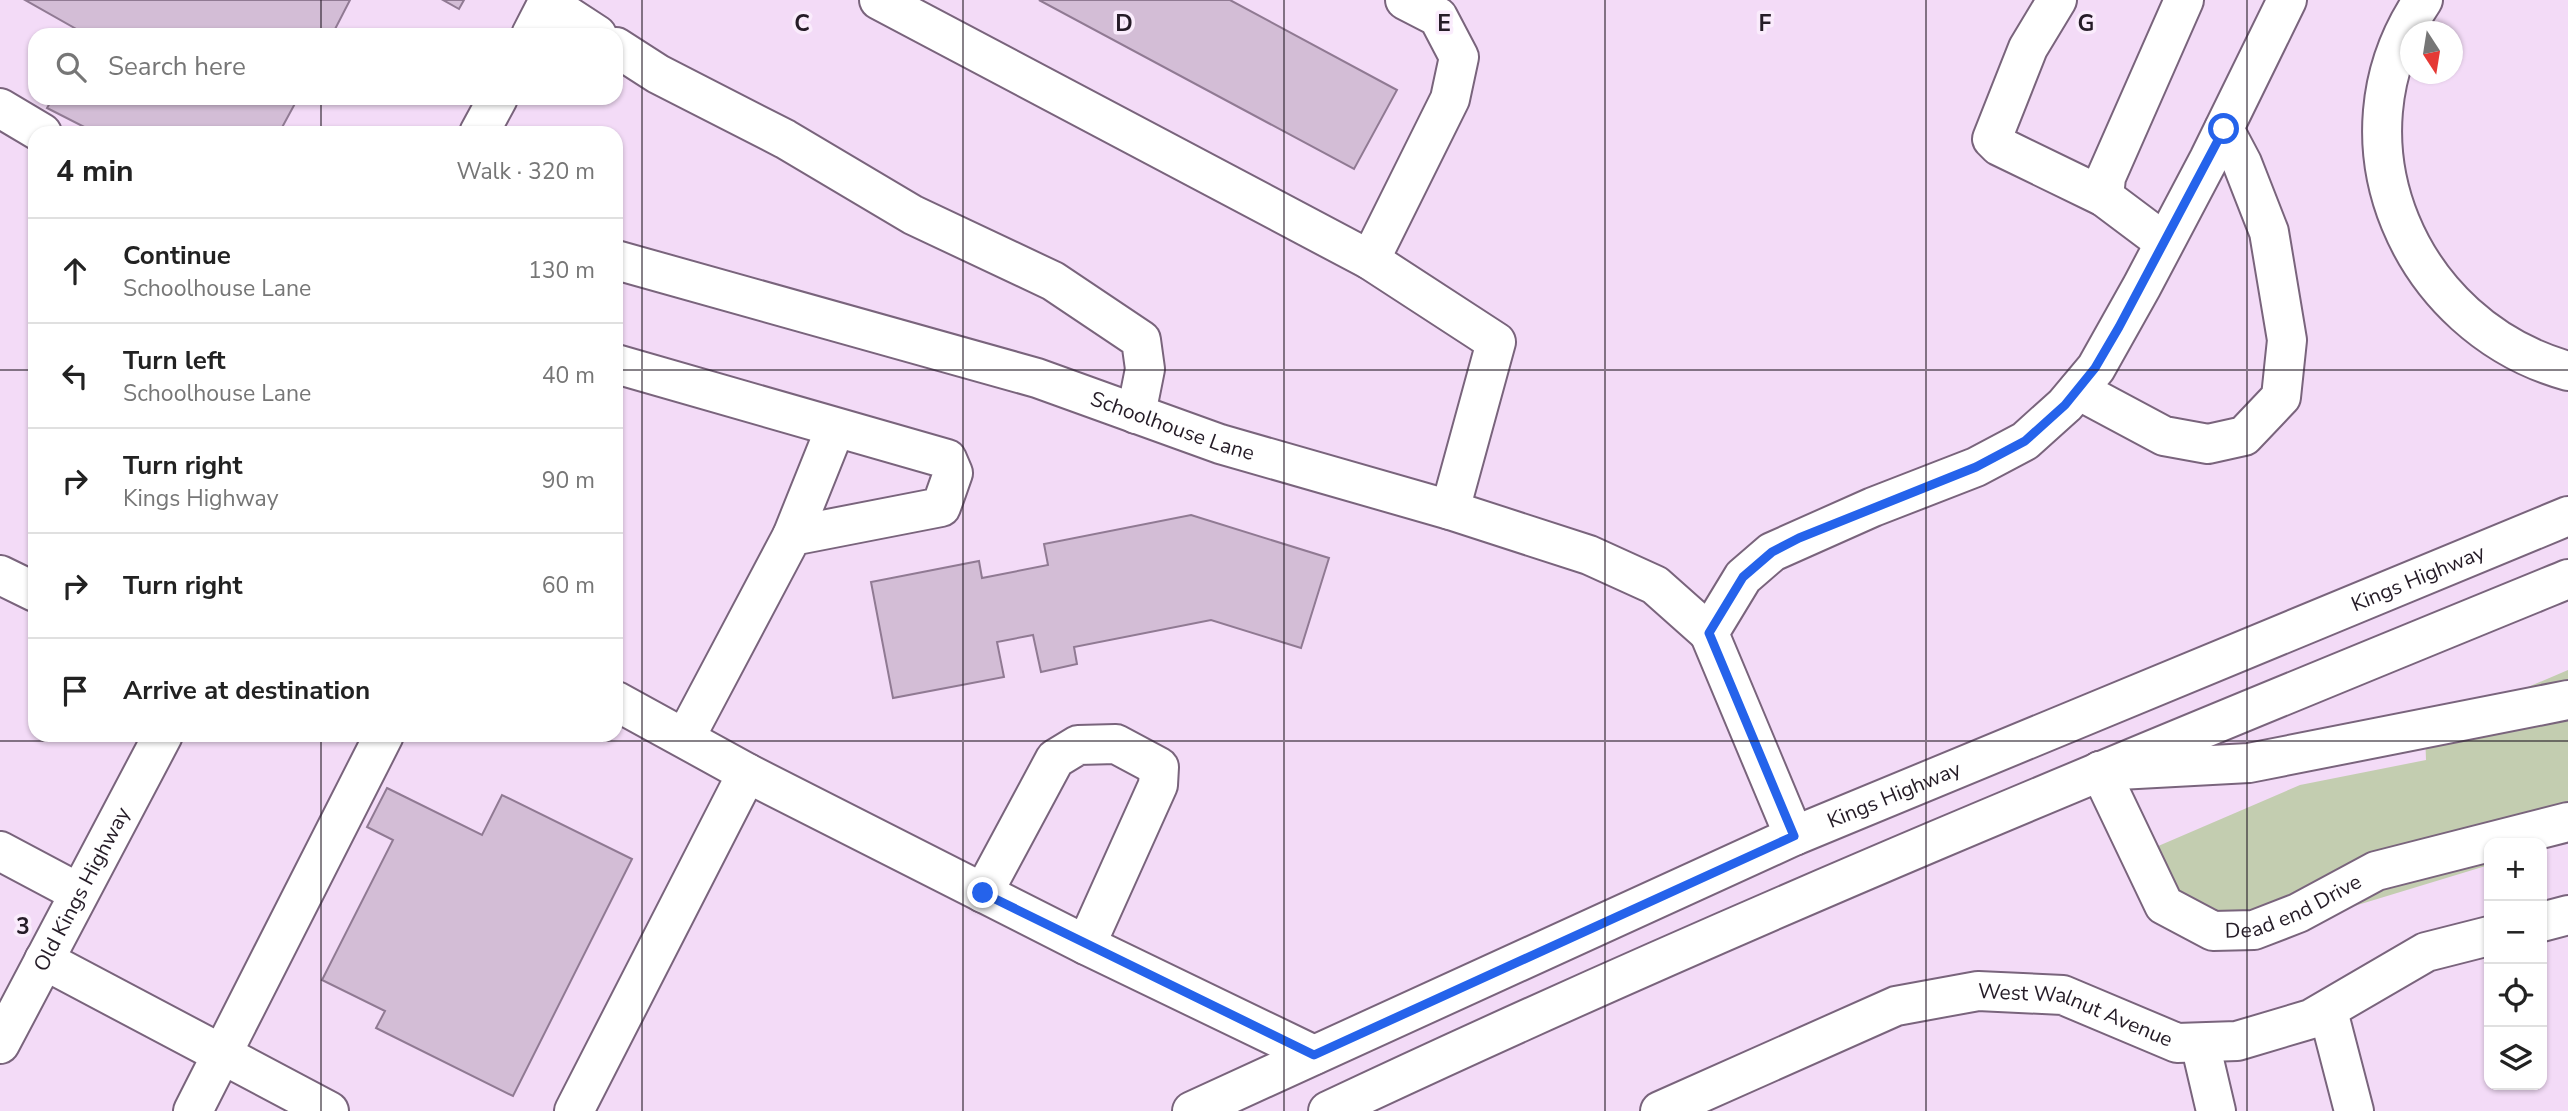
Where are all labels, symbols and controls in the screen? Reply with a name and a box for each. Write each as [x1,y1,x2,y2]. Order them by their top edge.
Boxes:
text: C [794,8,810,39]
text: D [1115,8,1133,39]
text: E [1437,8,1451,39]
text: F [1759,8,1772,39]
text: G [2078,8,2094,39]
north arrow [2400,21,2463,84]
search box [28,28,623,105]
icon: search [52,48,90,86]
text: Search here [108,49,246,84]
route start [2208,113,2239,144]
text: 4 min [56,151,134,192]
text: Walk · 320 m [456,156,595,187]
text: Continue [123,238,231,273]
icon: ahead [56,252,94,290]
text: 130 m [528,255,595,286]
text: Schoolhouse Lane [123,273,311,304]
text: Turn left [123,343,226,378]
icon: left [56,357,94,395]
text: 40 m [542,360,595,391]
text: Schoolhouse Lane [123,378,311,409]
street label: Schoolhouse Lane [1087,384,1258,467]
text: Turn right [123,448,242,483]
icon: right [56,462,94,500]
text: 90 m [542,465,595,496]
text: Kings Highway [123,483,279,514]
street label: Kings Highway [2347,538,2489,618]
icon: right [56,567,94,605]
text: Turn right [123,568,242,603]
text: 60 m [542,570,595,601]
icon: arrive [56,672,94,710]
text: Arrive at destination [123,673,370,708]
street label: Kings Highway [1823,755,1965,835]
street label: Old Kings Highway [27,802,137,976]
map controls [2484,838,2547,1090]
button: + [2484,838,2547,901]
street label: Dead end Drive [2225,868,2366,945]
route end [967,877,998,908]
button: − [2484,901,2547,964]
text: 3 [16,911,30,942]
button: locate [2484,964,2547,1027]
street label: West Walnut Avenue [1977,977,2177,1054]
button: layers [2484,1027,2547,1090]

